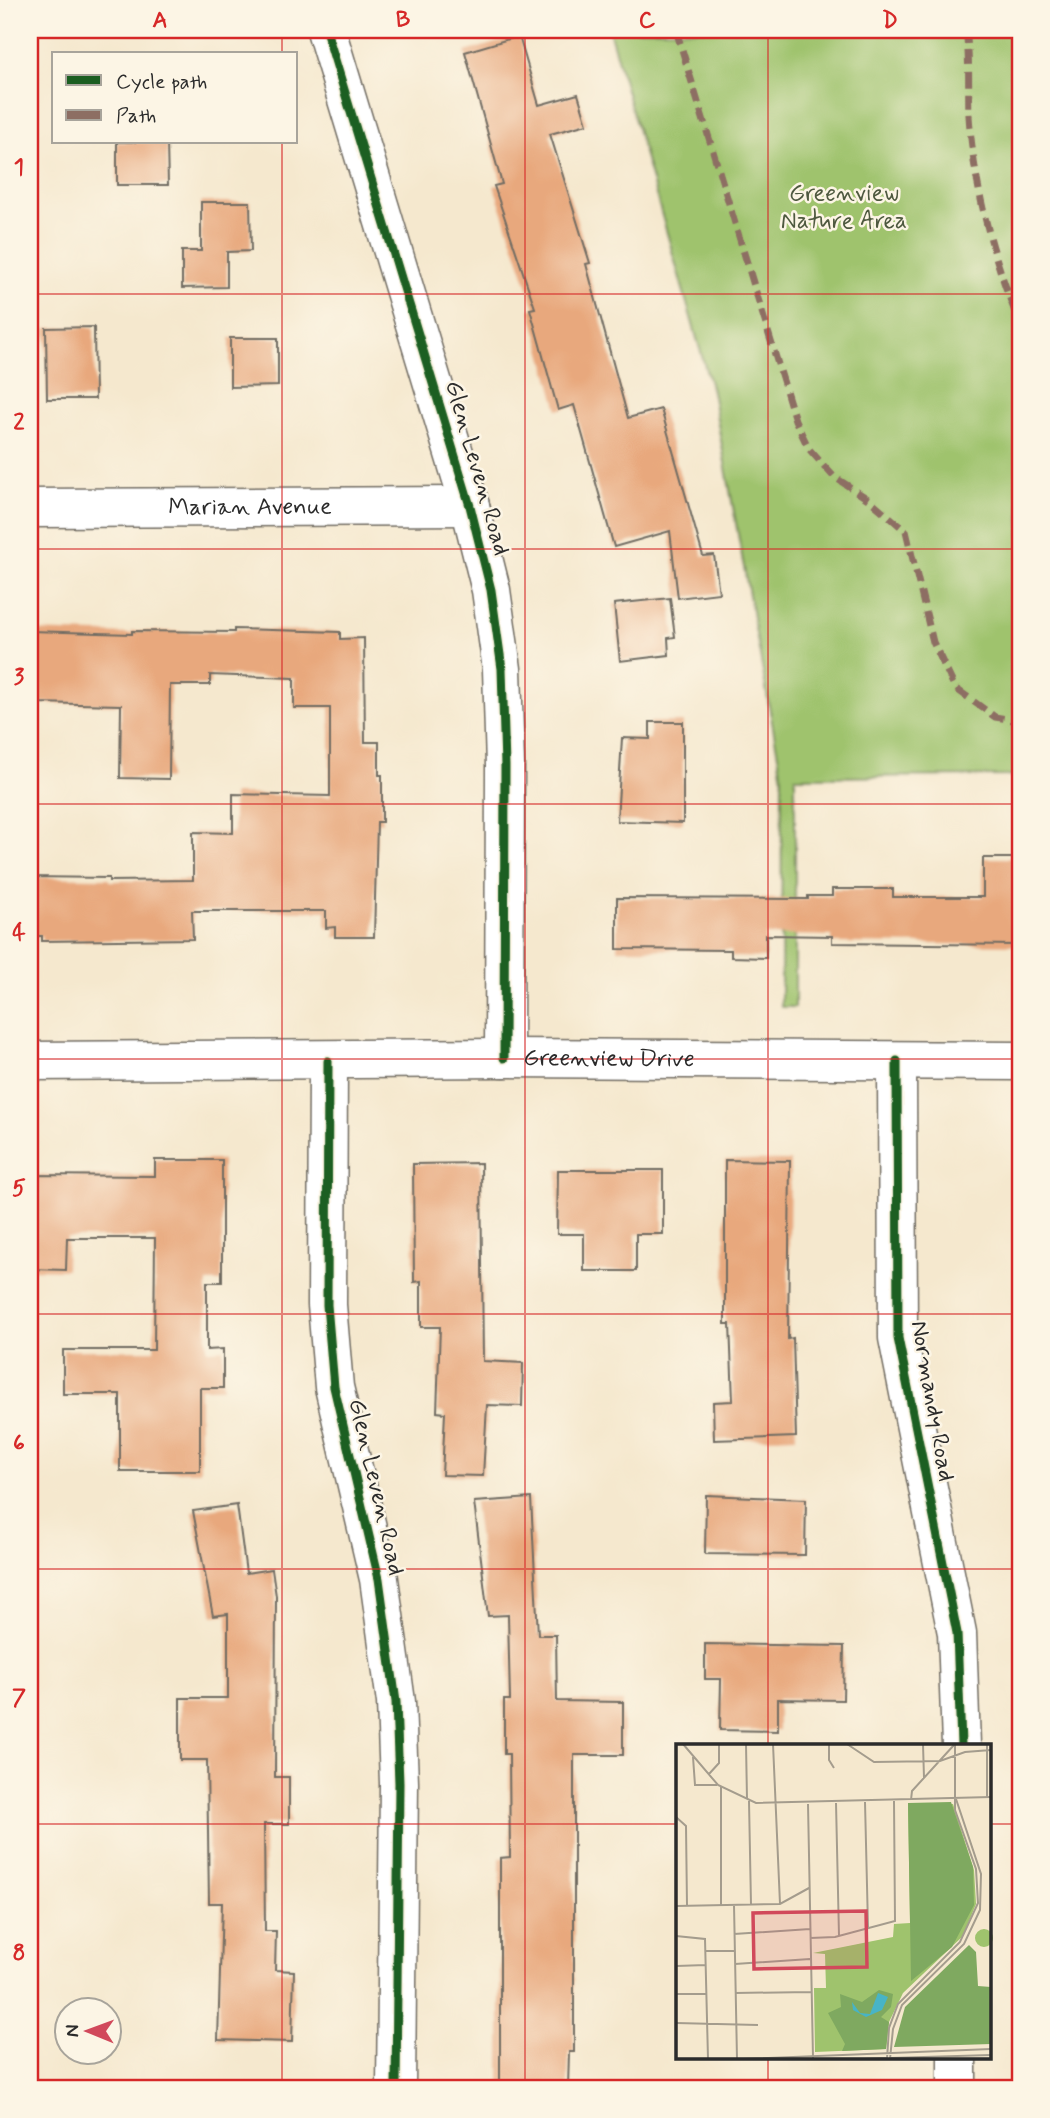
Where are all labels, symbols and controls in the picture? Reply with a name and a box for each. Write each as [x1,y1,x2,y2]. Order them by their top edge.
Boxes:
text: A [152,6,168,36]
text: B [396,6,411,36]
text: C [639,6,656,36]
text: D [882,6,898,36]
legend [52,52,298,144]
text: Cycle path [116,68,207,96]
text: Path [116,102,156,130]
text: 1 [14,153,24,183]
park label: Greenview Nature Area [781,178,907,237]
street label: Glen Leven Road [437,377,517,559]
text: 2 [13,408,25,438]
street label: Marian Avenue [168,491,332,523]
text: 3 [14,663,25,693]
text: 4 [12,918,26,948]
street label: Greenview Drive [523,1043,695,1075]
text: 5 [12,1174,26,1204]
street label: Normandy Road [903,1318,961,1484]
street label: Glen Leven Road [341,1395,411,1579]
text: 6 [13,1429,25,1459]
text: 7 [12,1684,26,1714]
inset map [676,1744,990,2058]
text: 8 [13,1939,25,1969]
north arrow [52,1996,122,2066]
text: N [60,2024,85,2037]

